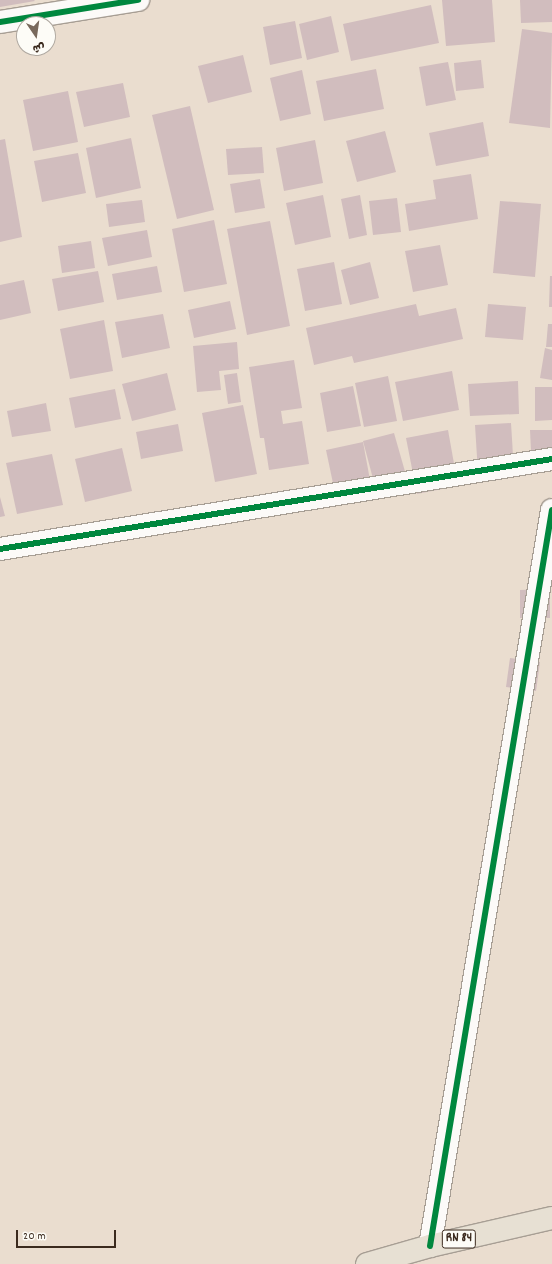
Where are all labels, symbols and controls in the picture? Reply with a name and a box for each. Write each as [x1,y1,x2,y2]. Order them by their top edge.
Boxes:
north arrow [16,16,56,56]
text: ش [31,38,46,56]
scale bar [18,1222,118,1248]
text: 20 m [23,1228,46,1245]
road number: RN 84 [441,1228,477,1250]

